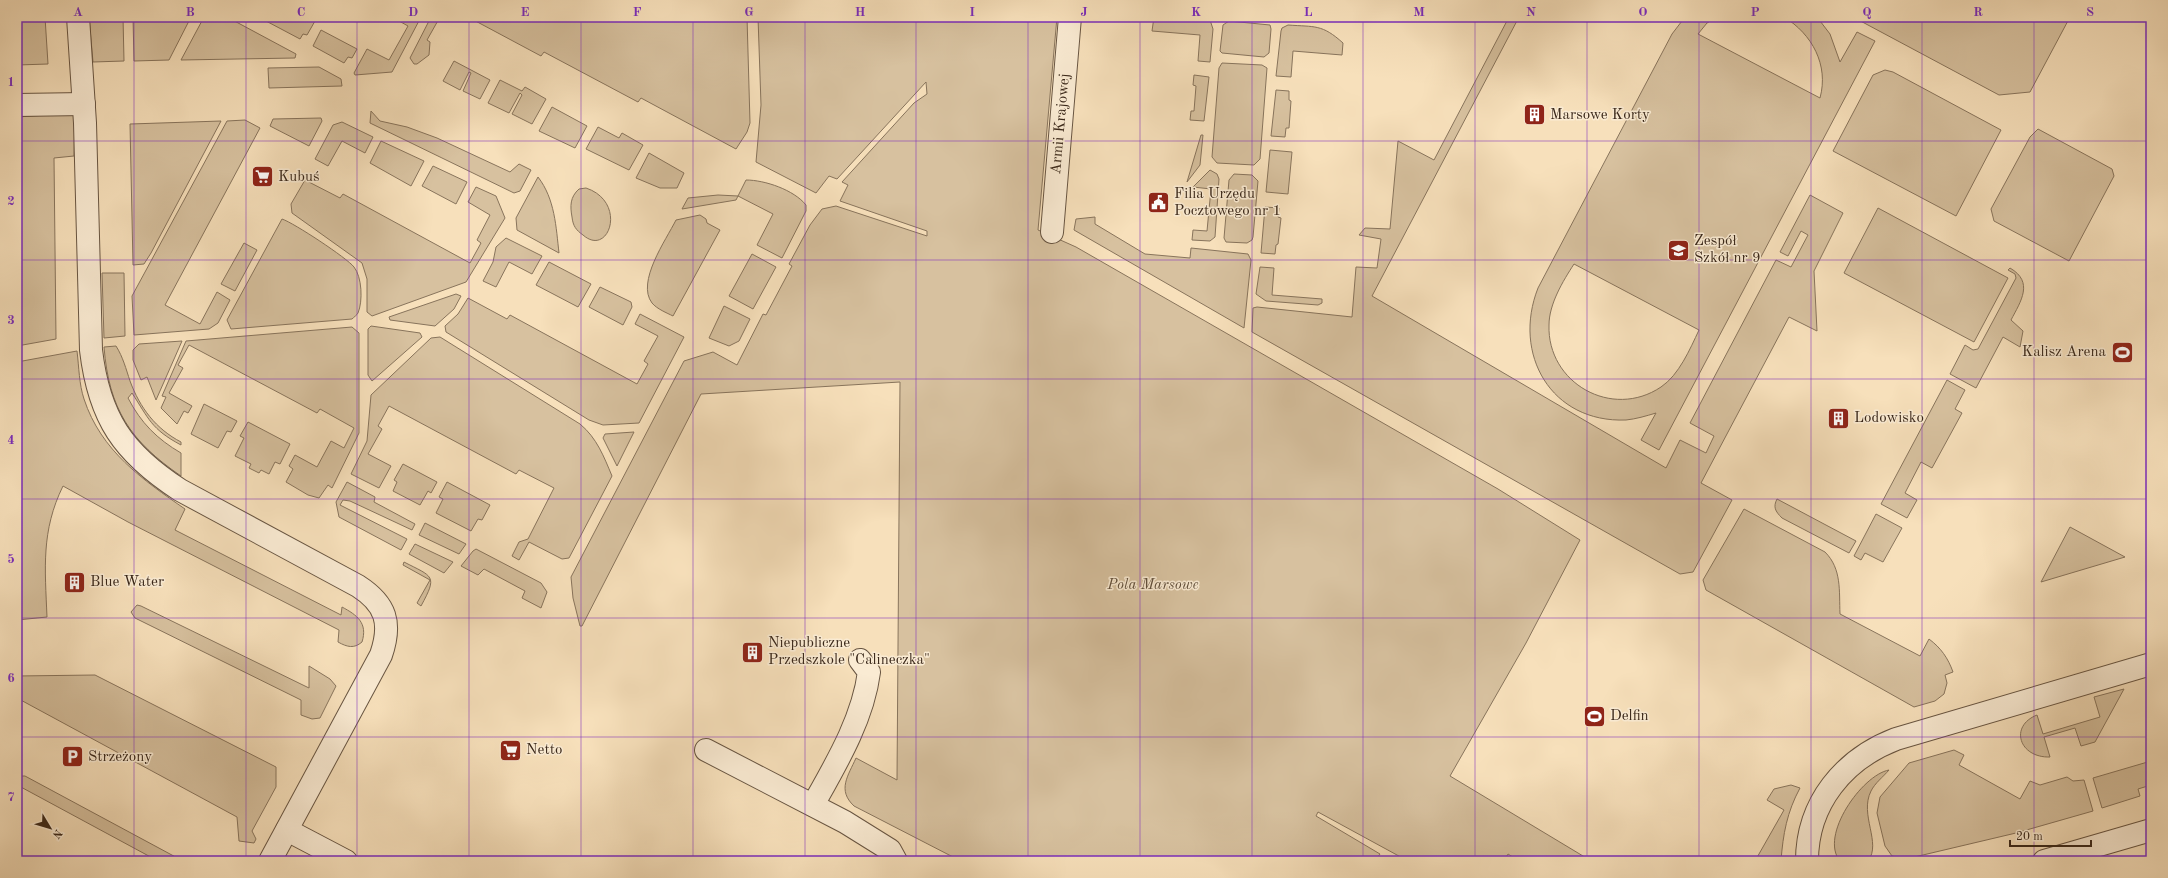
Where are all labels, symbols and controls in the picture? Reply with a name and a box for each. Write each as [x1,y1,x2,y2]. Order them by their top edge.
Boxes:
text: A [73,6,83,19]
text: B [185,6,195,19]
text: C [297,6,305,19]
text: D [408,6,418,19]
text: E [521,6,530,19]
text: F [633,6,642,19]
text: G [744,6,754,19]
text: H [855,6,866,19]
text: I [969,6,975,19]
text: J [1080,6,1088,19]
text: K [1191,6,1201,19]
text: L [1304,6,1313,19]
text: M [1413,6,1425,19]
text: N [1526,6,1536,19]
text: O [1638,6,1648,19]
text: P [1750,6,1760,19]
text: Q [1862,6,1872,19]
text: R [1973,6,1983,19]
text: S [2086,6,2094,19]
street label: Armii Krajowej [1049,73,1073,175]
text: 1 [7,76,15,89]
building icon: Marsowe Korty [1522,102,1548,128]
place label: Marsowe Korty [1550,108,1650,123]
supermarket icon: Kubuś [249,164,275,190]
place label: Kubuś [278,170,320,185]
place label: Filia Urzędu Pocztowego nr 1 [1174,187,1281,219]
public building icon: Filia Urzędu Pocztowego nr 1 [1146,190,1172,216]
text: 2 [7,195,15,208]
place label: Zespół Szkół nr 9 [1694,234,1761,266]
school or university icon: Zespół Szkół nr 9 [1666,237,1692,263]
text: 3 [7,314,15,327]
sports icon: Kalisz Arena [2109,339,2135,365]
place label: Kalisz Arena [2022,345,2107,360]
building icon: Lodowisko [1826,405,1852,431]
place label: Lodowisko [1854,411,1924,426]
text: 4 [7,434,15,447]
text: 5 [7,553,15,566]
building icon: Blue Water [61,569,87,595]
place label: Blue Water [90,575,164,590]
park label: Pola Marsowe [1106,578,1199,593]
place label: Niepubliczne Przedszkole "Calineczka" [768,636,930,668]
building icon: Niepubliczne Przedszkole "Calineczka" [740,639,766,665]
text: 6 [7,672,15,685]
sports icon: Delfin [1582,703,1608,729]
place label: Delfin [1610,709,1649,724]
supermarket icon: Netto [498,737,524,763]
place label: Netto [526,743,562,758]
parking icon: Strzeżony [59,744,85,770]
place label: Strzeżony [88,750,152,765]
text: 7 [7,791,15,804]
north arrow [30,808,70,848]
scale bar [2010,822,2091,848]
text: N [49,827,64,840]
text: 20 m [2016,831,2043,843]

